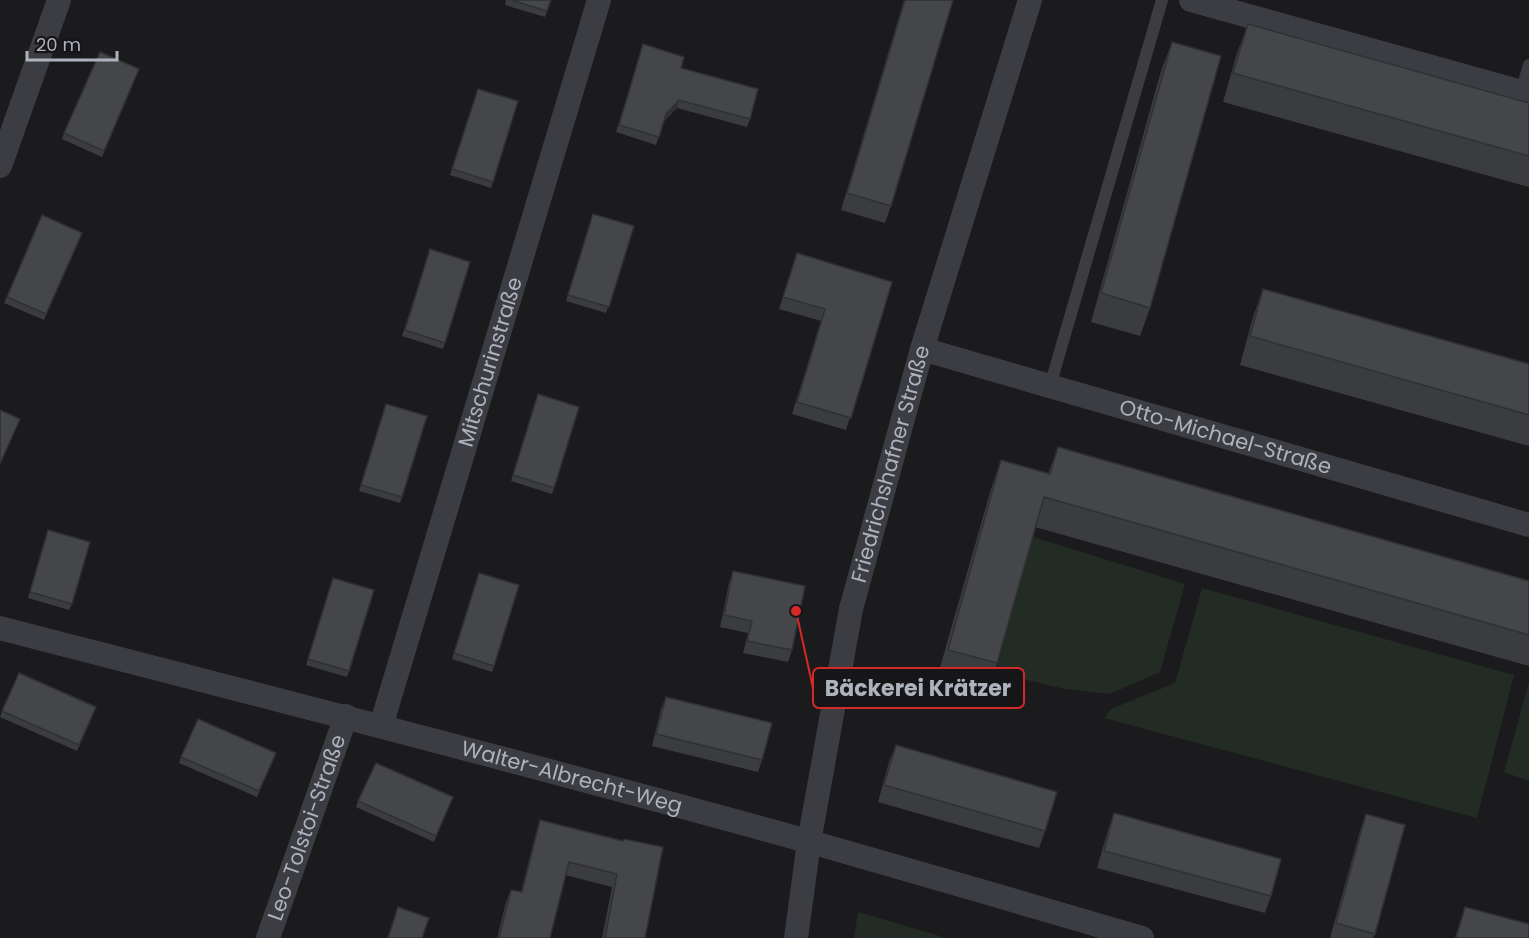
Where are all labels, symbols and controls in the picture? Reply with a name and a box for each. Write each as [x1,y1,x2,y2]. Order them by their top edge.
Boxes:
scale bar [27,24,117,62]
text: 20 m [36,32,81,57]
street label: Mitschurinstraße [451,273,529,450]
street label: Friedrichshafner Straße [844,342,936,586]
street label: Otto-Michael-Straße [1116,392,1335,481]
callout: Bäckerei Krätzer [813,668,1024,708]
text: Bäckerei Krätzer [825,673,1011,704]
street label: Leo-Tolstoi-Straße [260,730,352,924]
street label: Walter-Albrecht-Weg [458,733,686,820]

